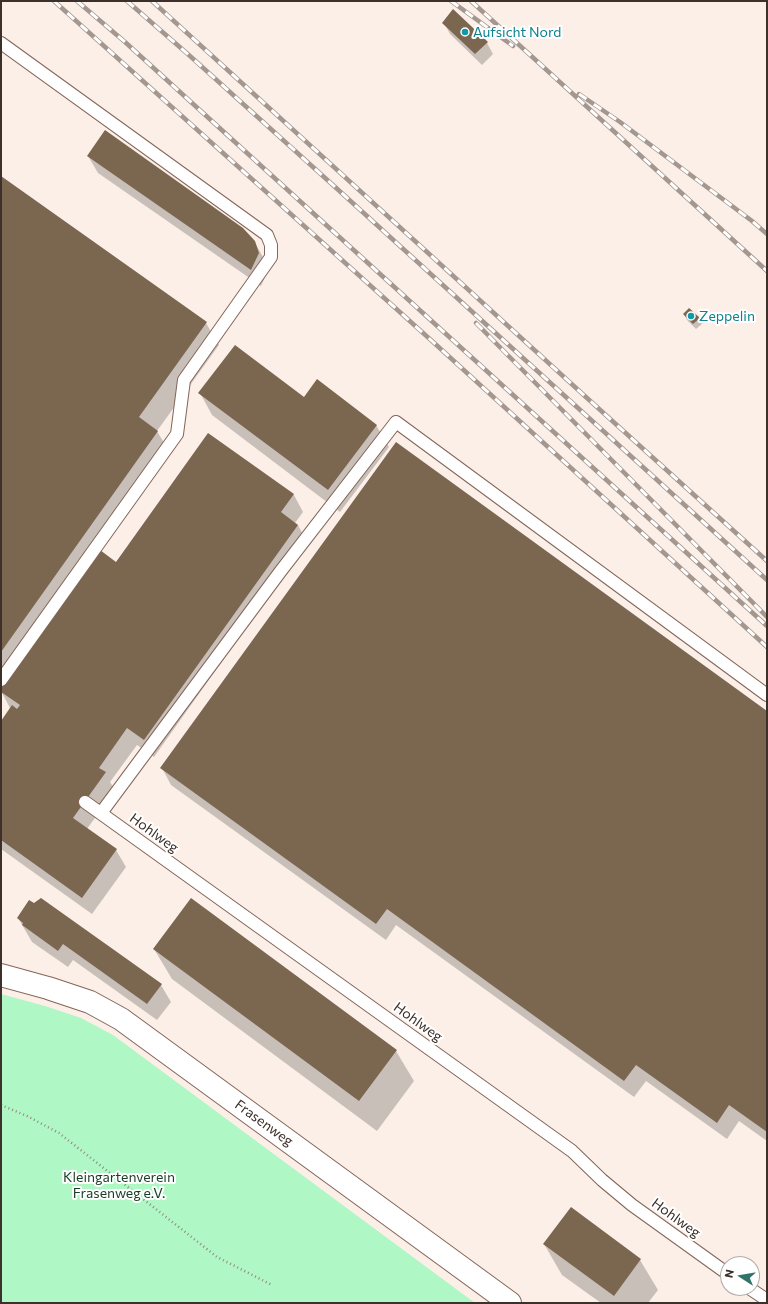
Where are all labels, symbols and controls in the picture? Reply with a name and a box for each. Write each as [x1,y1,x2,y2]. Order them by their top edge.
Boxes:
place label: Aufsicht Nord [473,24,561,40]
marker: Aufsicht Nord [460,27,470,37]
place label: Zeppelin [699,308,755,324]
marker: Zeppelin [686,311,696,321]
street label: Hohlweg [126,810,182,856]
street label: Hohlweg [390,999,446,1045]
street label: Frasenweg [231,1096,297,1150]
park label: Kleingartenverein Frasenweg e.V. [63,1169,175,1202]
street label: Hohlweg [648,1195,704,1241]
north arrow [720,1256,760,1296]
text: N [722,1268,736,1279]

